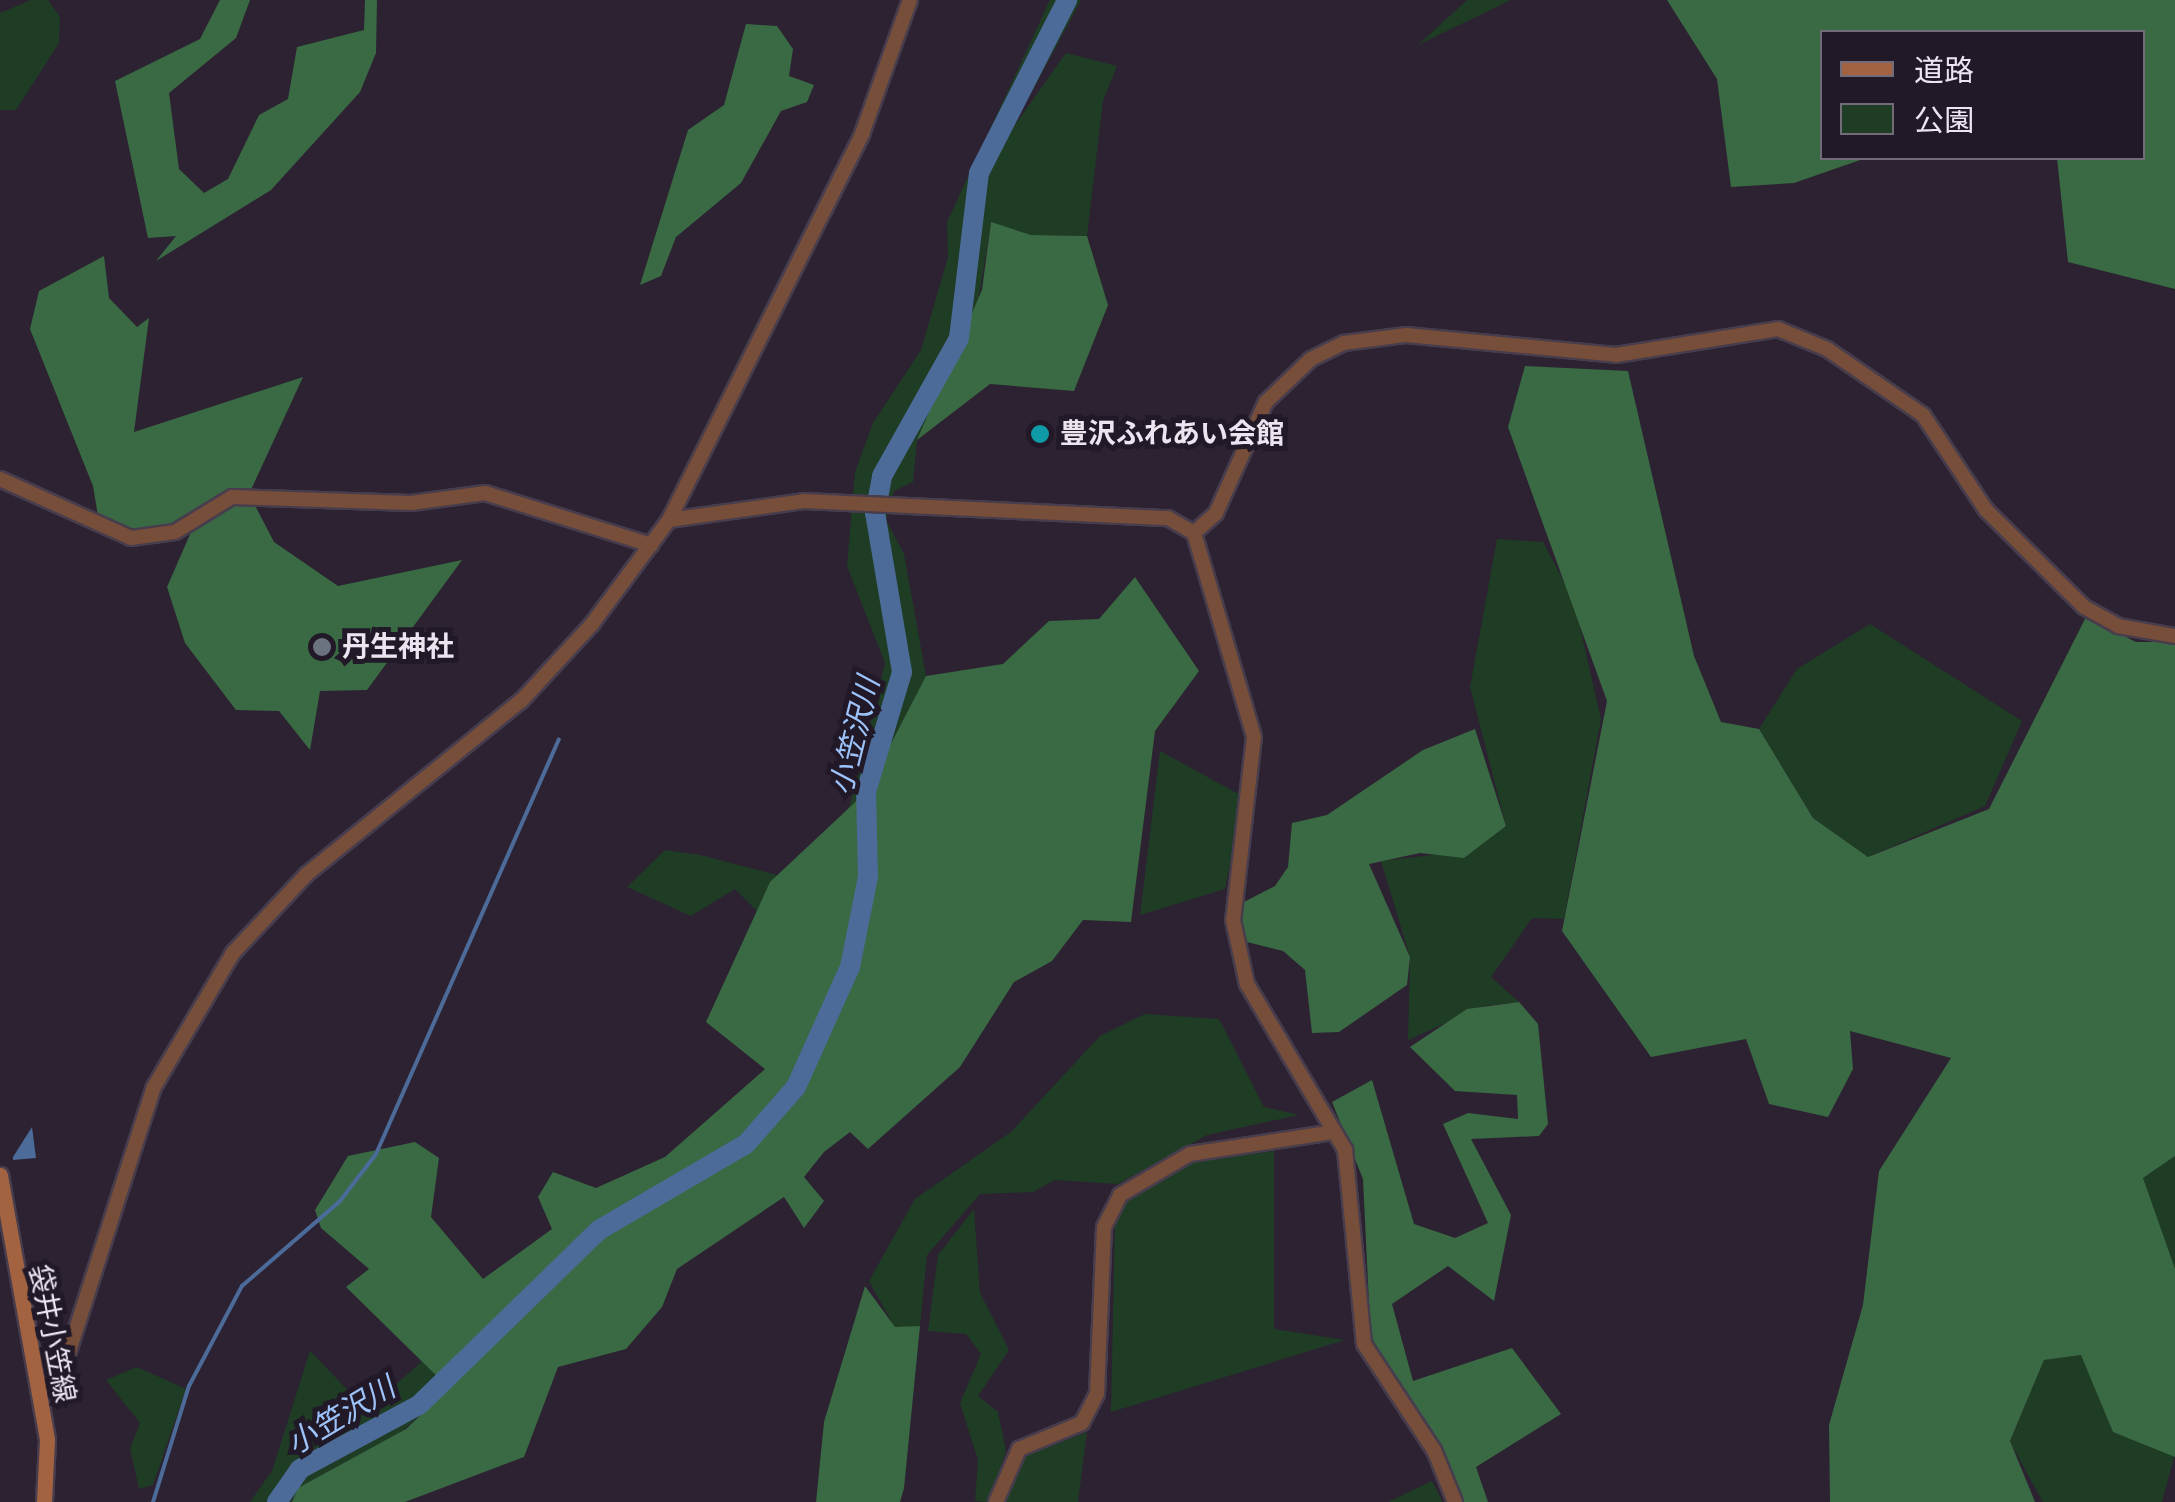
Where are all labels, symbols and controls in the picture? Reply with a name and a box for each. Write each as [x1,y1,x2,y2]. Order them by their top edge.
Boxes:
legend [1820,30,2145,160]
text: 道路 [1914,49,1974,92]
text: 公園 [1914,99,1974,142]
place label: 豊沢ふれあい会館 [1060,417,1284,451]
marker: 豊沢ふれあい会館 [1029,423,1051,445]
place label: 丹生神社 [342,630,454,664]
marker: 丹生神社 [311,636,333,658]
water label: 小笠沢川 [823,673,887,799]
street label: 袋井小笠線 [22,1262,82,1406]
water label: 小笠沢川 [280,1370,402,1462]

